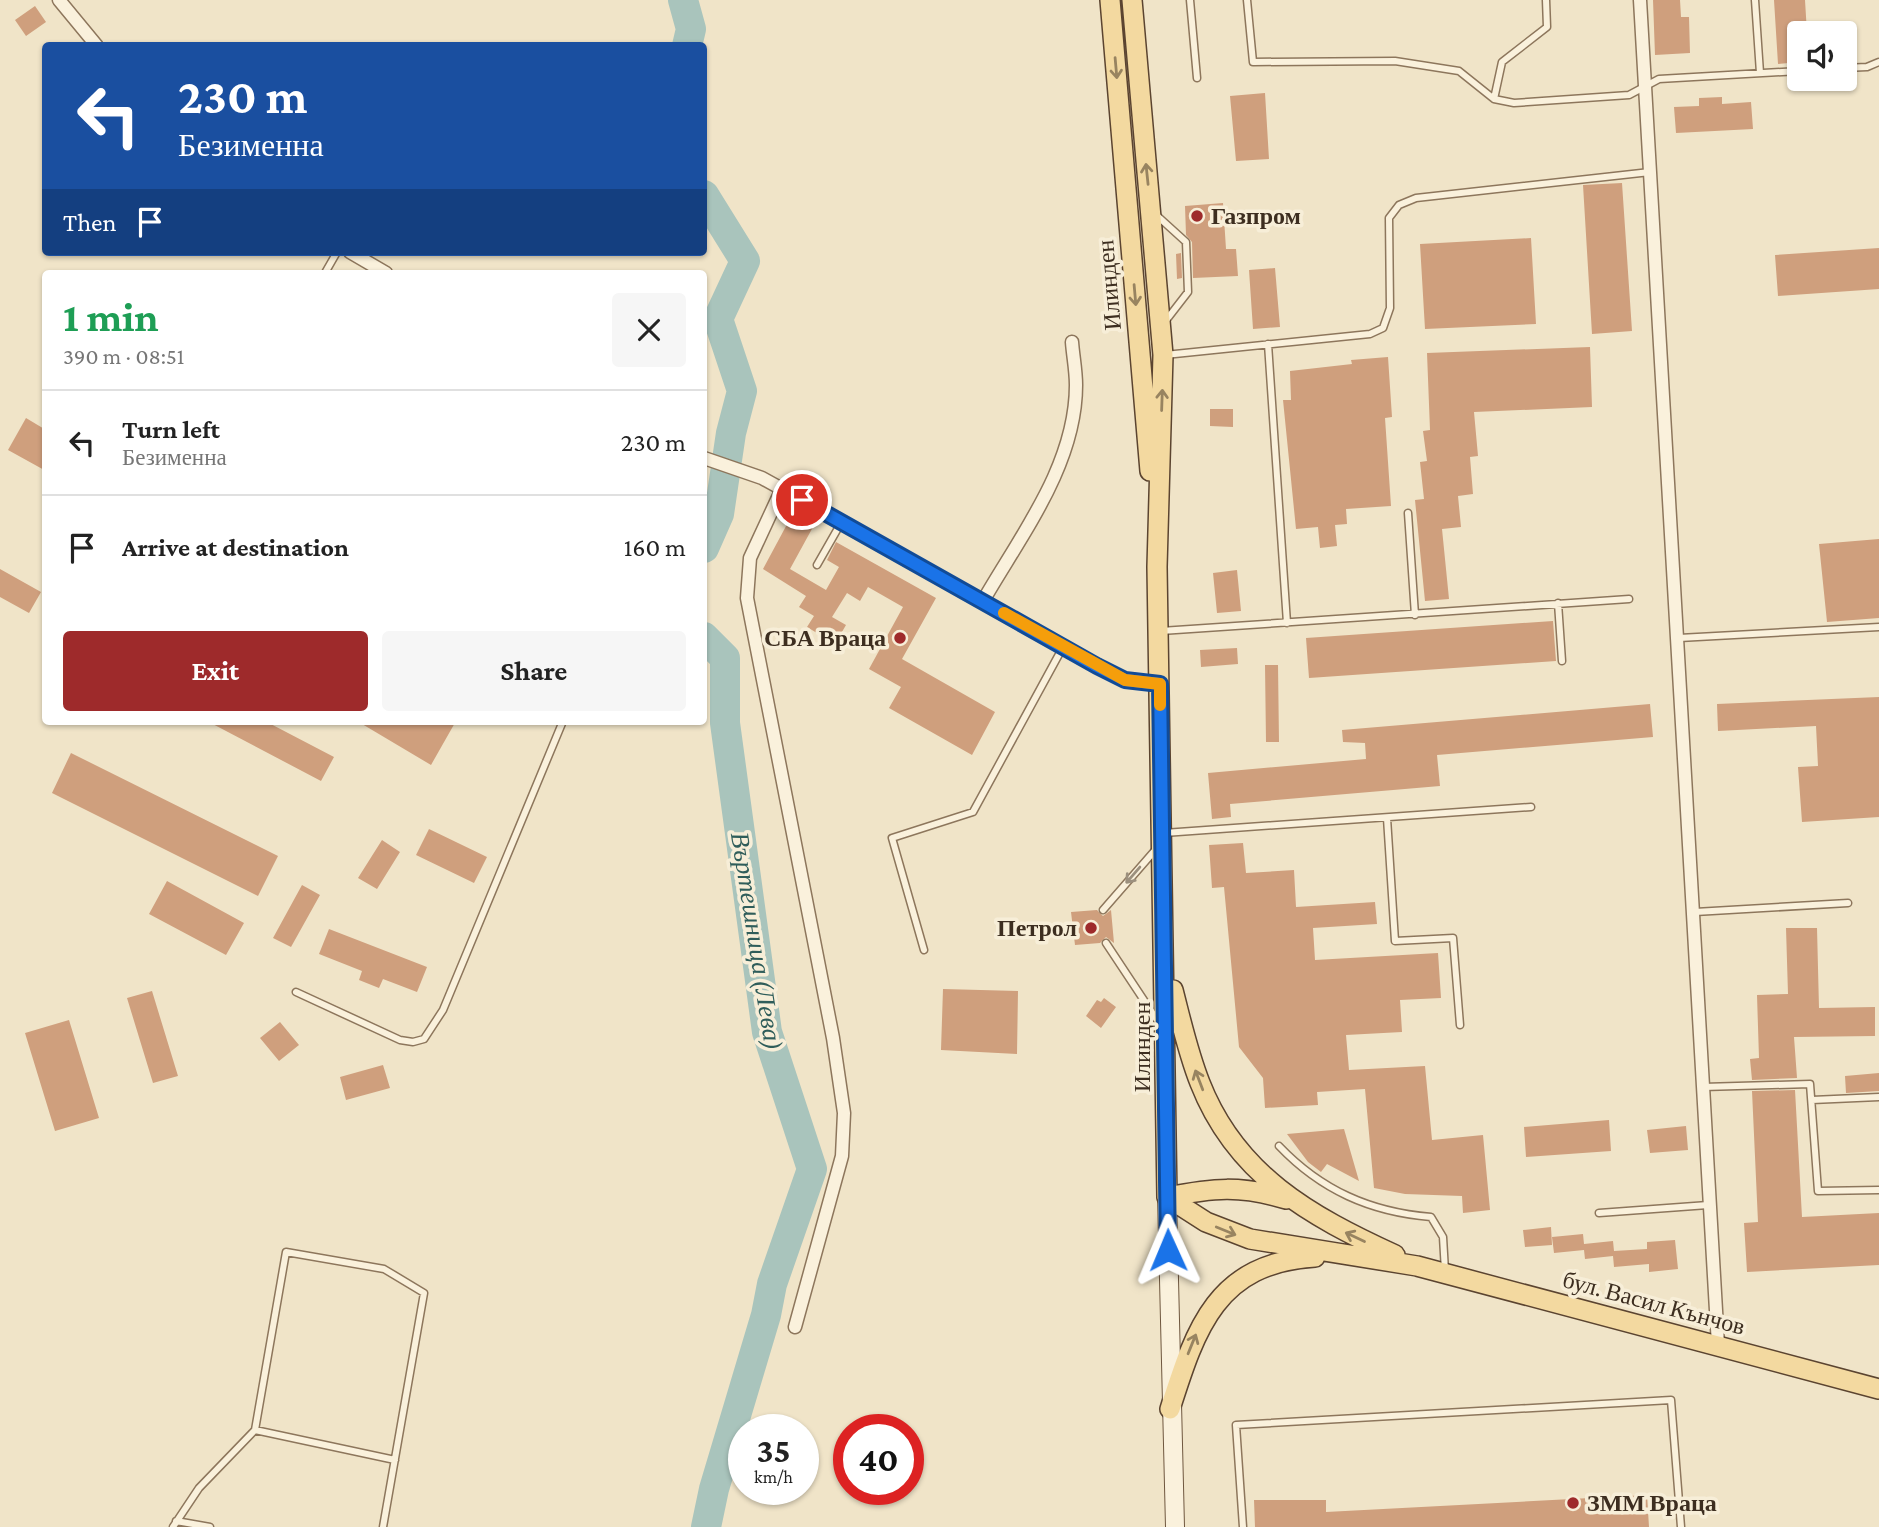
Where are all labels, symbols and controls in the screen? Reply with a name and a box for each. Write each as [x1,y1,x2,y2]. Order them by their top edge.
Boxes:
map controls [1787,21,1857,91]
button: sound [1787,21,1857,91]
one-way arrow [1110,56,1123,79]
text: 230 m [178,69,308,124]
icon: left [63,70,154,161]
text: Безименна [178,127,324,163]
one-way arrow [1141,163,1154,185]
place label: Газпром [1211,202,1301,229]
icon: arrive [131,203,169,241]
text: Then [63,208,117,237]
marker: Газпром [1189,208,1205,224]
street label: Илинден [1091,239,1126,331]
one-way arrow [1129,283,1142,305]
text: 1 min [63,293,159,340]
button: close [612,293,686,367]
text: 390 m · 08:51 [63,343,184,369]
one-way arrow [1156,389,1169,412]
text: Turn left [122,415,220,444]
icon: left [63,424,101,462]
text: 230 m [621,428,686,457]
text: Безименна [122,444,227,470]
pin [772,470,832,530]
icon: arrive [783,481,821,519]
icon: arrive [63,529,101,567]
text: Arrive at destination [122,533,349,562]
text: 160 m [624,533,686,562]
place label: СБА Враца [764,624,886,651]
marker: СБА Враца [892,630,908,646]
button: Exit [63,631,368,711]
button: Share [382,631,686,711]
water label: Въртешница (Лева) [725,830,788,1052]
one-way arrow [1125,866,1141,884]
place label: Петрол [997,914,1077,941]
marker: Петрол [1083,920,1099,936]
street label: Илинден [1128,1001,1155,1092]
one-way arrow [1192,1069,1204,1091]
position arrow [1131,1213,1205,1287]
one-way arrow [1215,1225,1236,1238]
one-way arrow [1345,1230,1366,1243]
street label: бул. Васил Кънчов [1560,1265,1748,1340]
one-way arrow [1186,1334,1199,1356]
speed limit sign: 40 [833,1414,924,1505]
text: 35 [756,1431,791,1470]
text: km/h [754,1467,793,1487]
place label: ЗММ Враца [1587,1489,1717,1516]
marker: ЗММ Враца [1565,1495,1581,1511]

